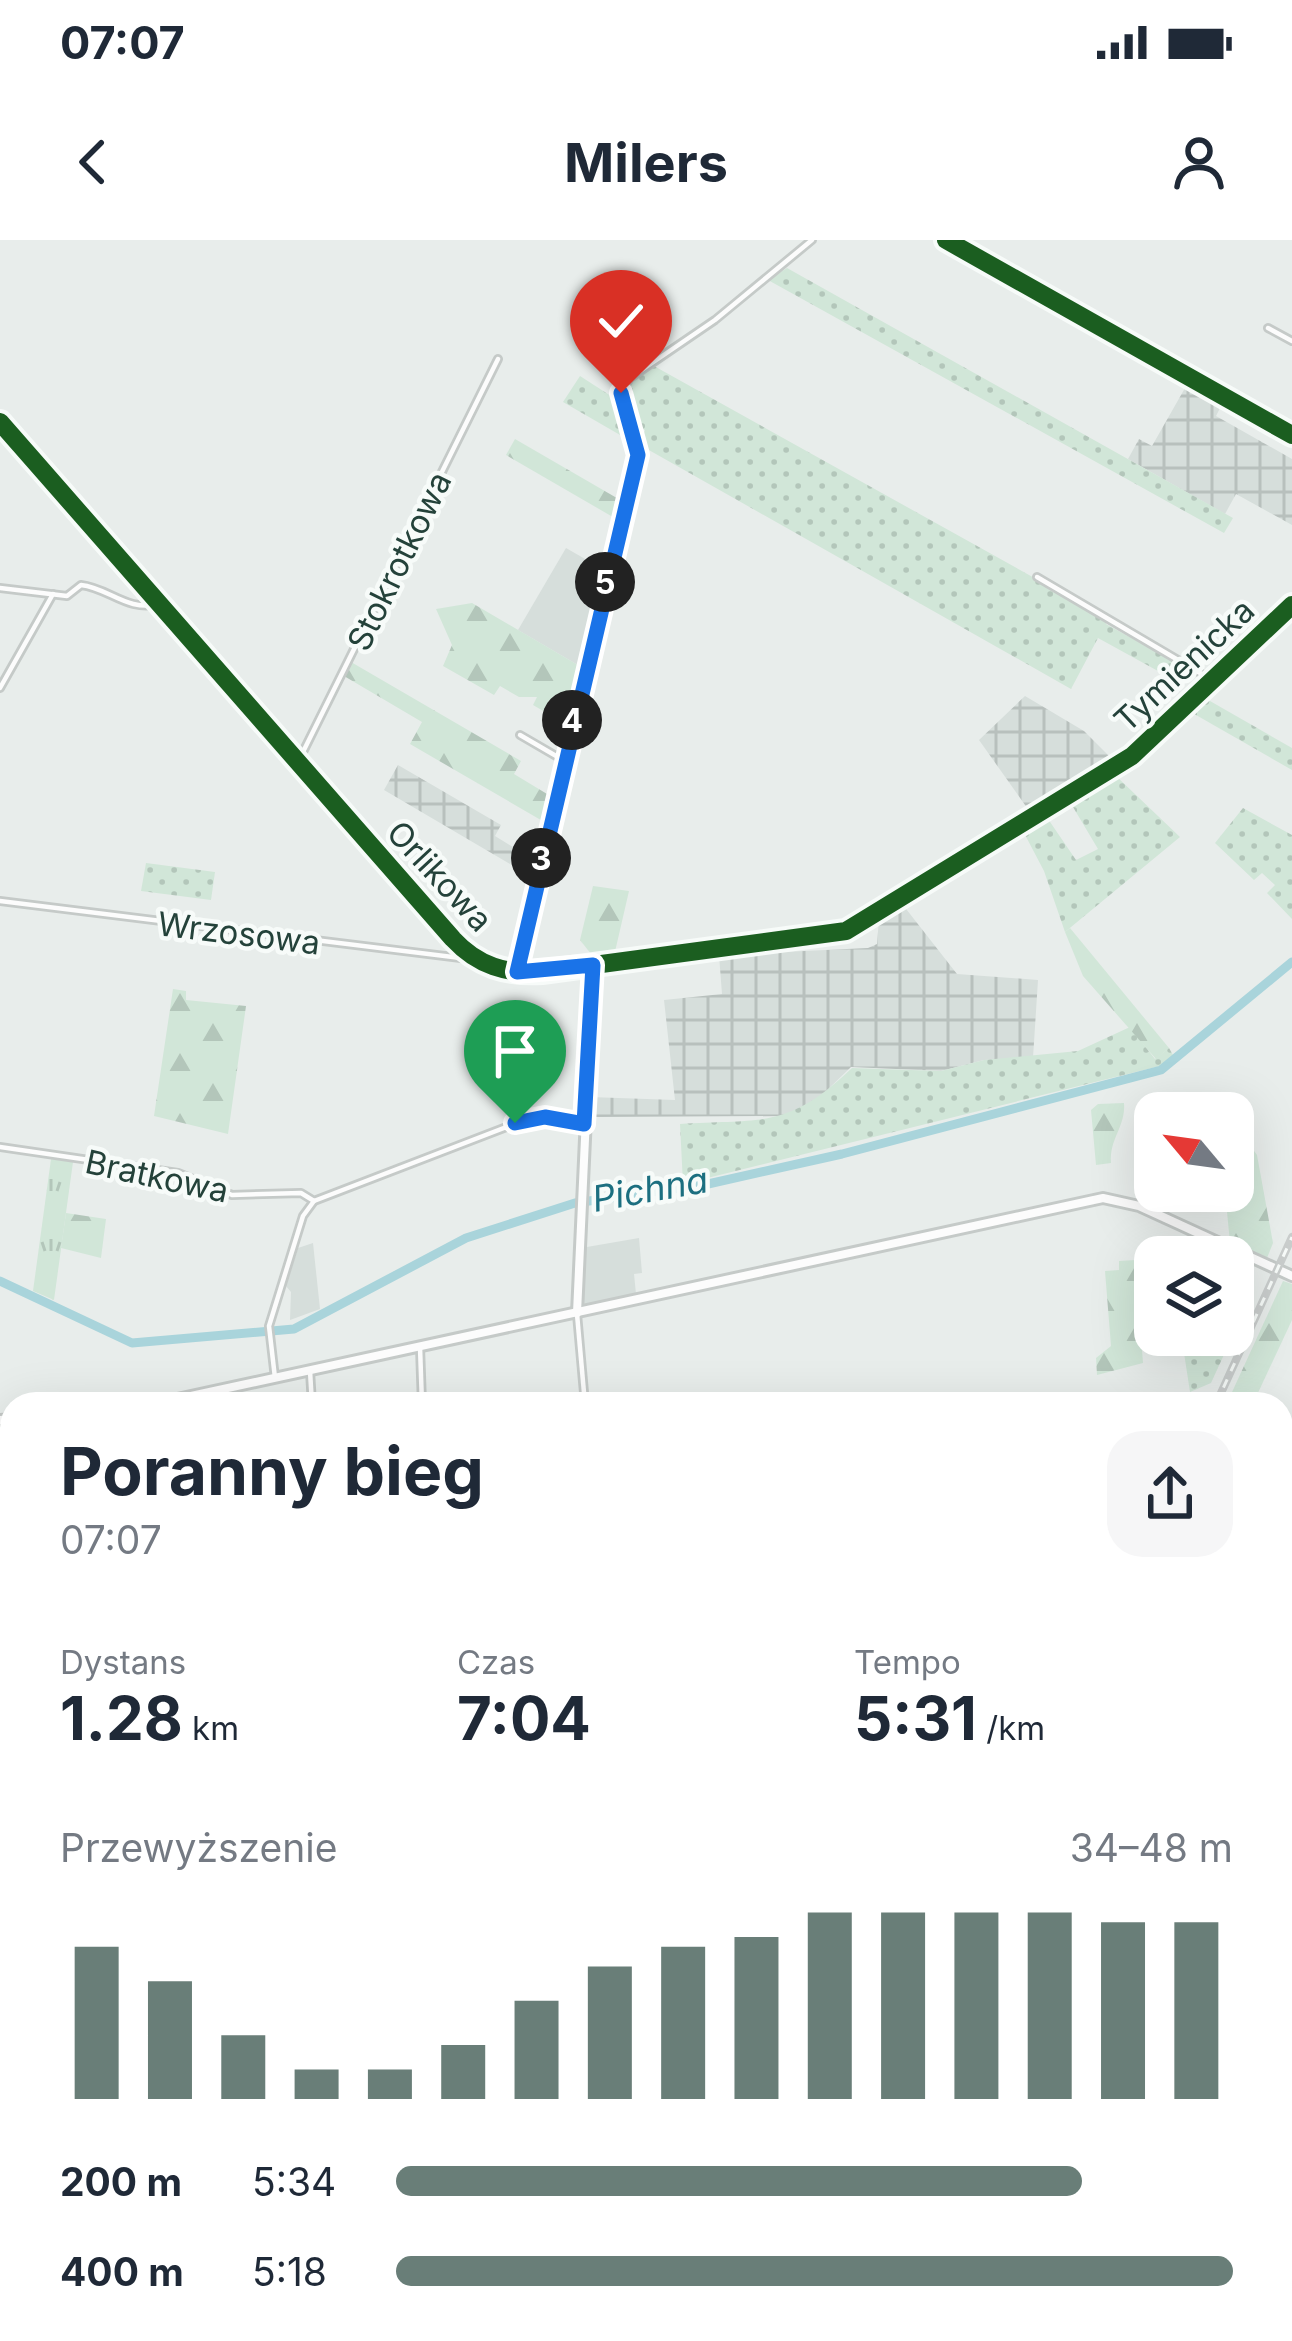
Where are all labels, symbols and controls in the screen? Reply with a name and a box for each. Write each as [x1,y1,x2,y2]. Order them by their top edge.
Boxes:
text: 07:07 [60,15,185,70]
icon: back [60,129,126,195]
icon: person [1166,129,1232,195]
text: Milers [564,130,728,195]
pin [570,270,672,393]
icon: check [588,288,654,354]
street label: Stokrotkowa [338,465,460,657]
pin: 5 [575,552,635,612]
text: 5 [594,562,616,602]
street label: Tymienicka [1106,590,1262,740]
pin: 4 [542,690,602,750]
text: 4 [561,700,583,740]
street label: Orlikowa [379,813,501,939]
pin: 3 [511,828,571,888]
text: 3 [530,838,552,878]
street label: Wrzosowa [155,903,323,963]
pin [464,1000,566,1123]
icon: arrive [482,1018,548,1084]
north arrow [1134,1092,1254,1212]
map controls [1134,1092,1254,1356]
street label: Bratkowa [82,1141,232,1211]
water label: Pichna [589,1157,711,1221]
button: layers [1134,1236,1254,1356]
text: Poranny bieg [60,1431,484,1511]
button: share [1107,1431,1233,1557]
text: 07:07 [60,1516,162,1563]
text: Dystans [60,1642,186,1682]
text: Czas [457,1642,535,1682]
text: Tempo [854,1642,961,1682]
text: 1.28 [60,1682,183,1754]
text: 7:04 [457,1682,591,1754]
text: 5:31 [854,1682,977,1754]
text: km [183,1708,239,1748]
text: /km [977,1708,1045,1748]
text: Przewyższenie [60,1824,337,1871]
text: 34–48 m [1070,1824,1233,1871]
text: 200 m [60,2158,182,2205]
text: 5:34 [252,2158,336,2205]
text: 400 m [60,2248,184,2295]
text: 5:18 [252,2248,327,2295]

